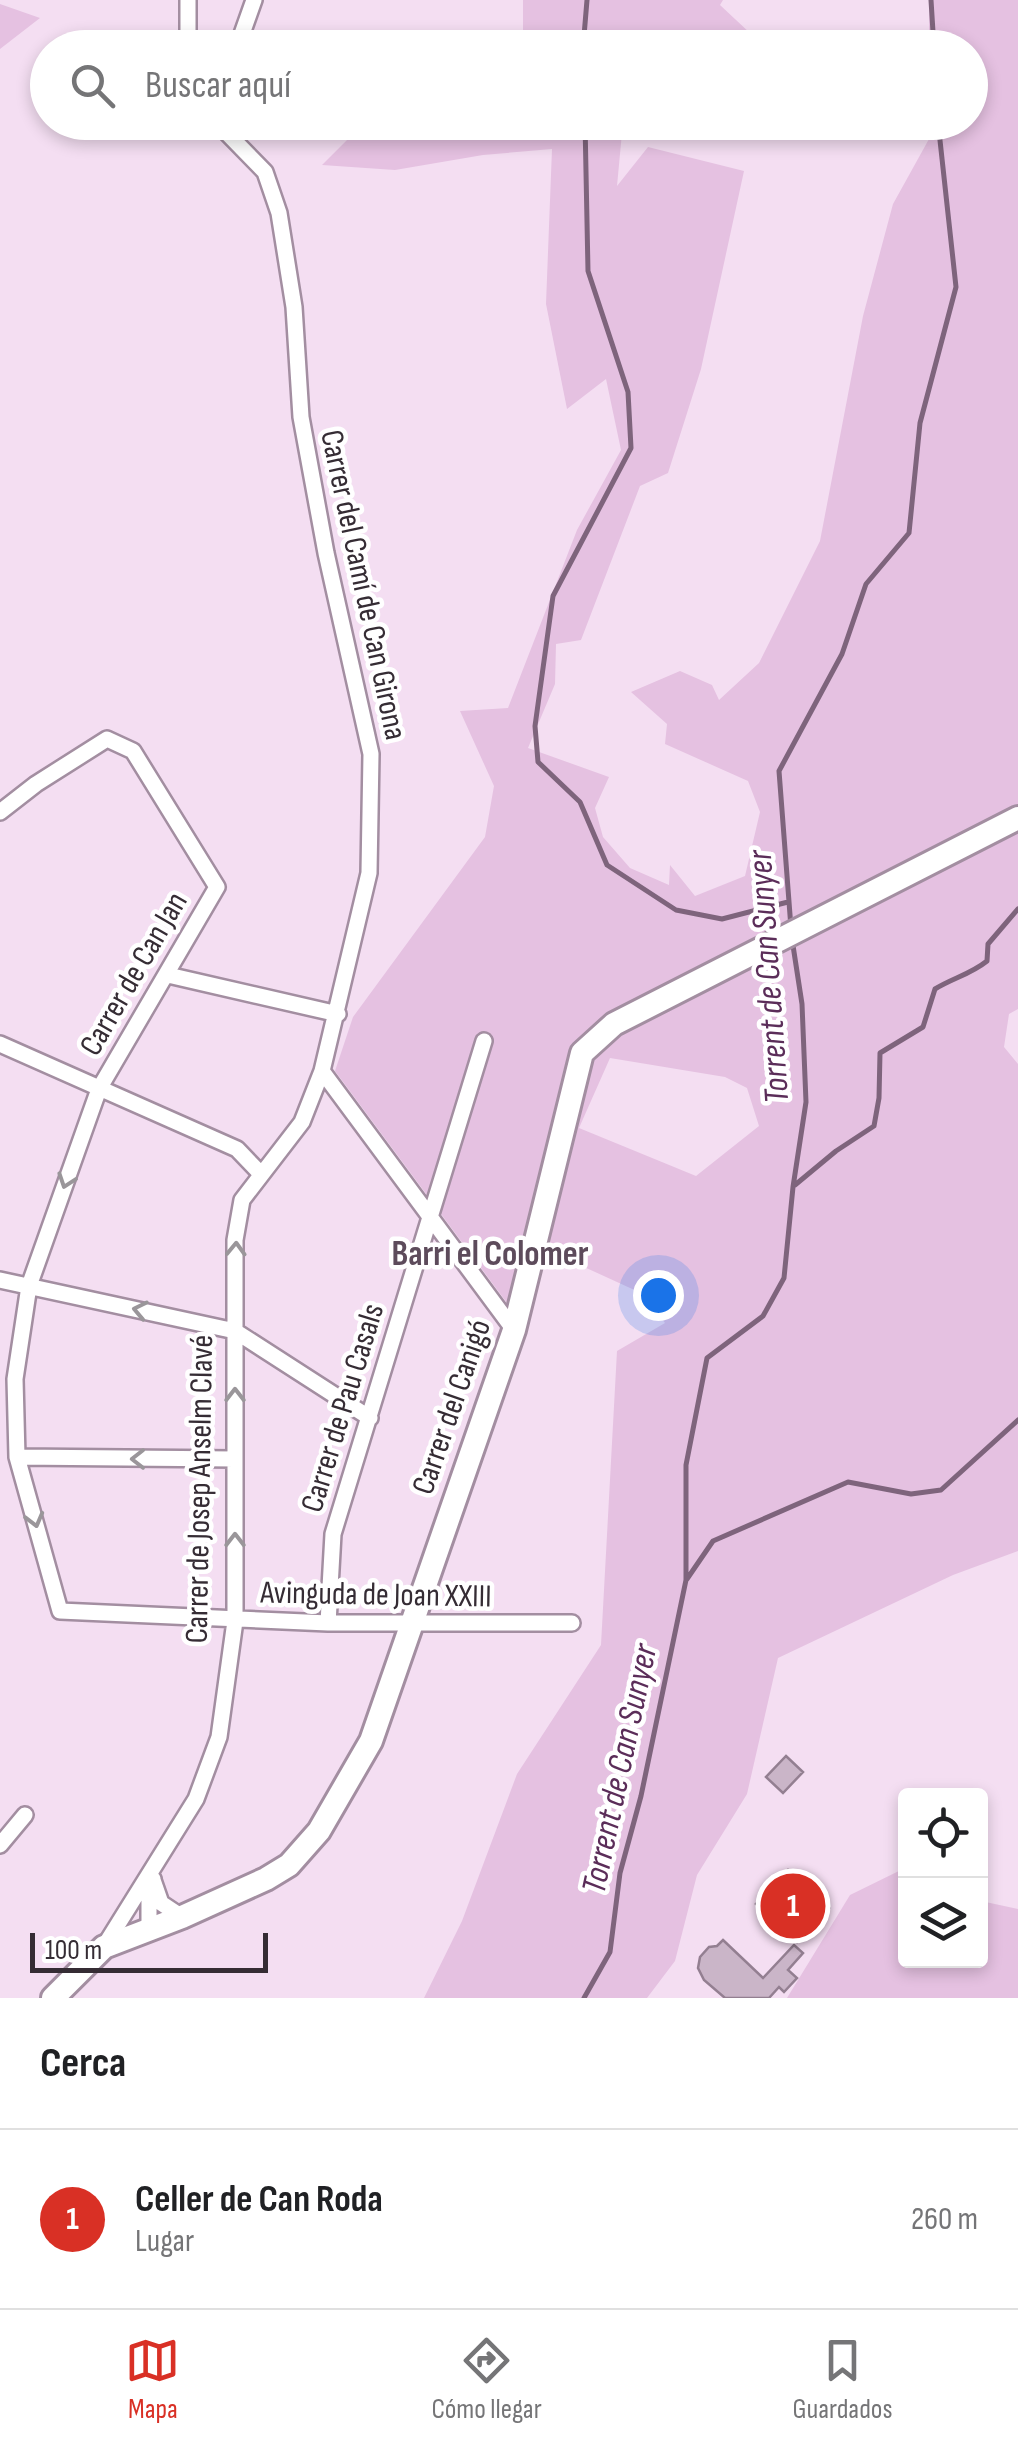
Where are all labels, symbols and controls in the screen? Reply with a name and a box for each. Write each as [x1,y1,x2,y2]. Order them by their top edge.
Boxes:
search box [30,30,988,140]
icon: search [65,58,120,113]
text: Buscar aquí [145,63,291,108]
street label: Carrer del Camí de Can Girona [311,427,415,743]
water label: Torrent de Can Sunyer [739,848,799,1105]
street label: Carrer de Can Jan [72,885,196,1063]
one-way arrow [58,1172,78,1189]
district label: Barri el Colomer [391,1233,589,1276]
one-way arrow [225,1241,246,1257]
your location [633,1270,684,1321]
street label: Carrer de Pau Casals [293,1299,393,1517]
one-way arrow [132,1301,149,1322]
street label: Carrer del Canigó [404,1314,500,1500]
street label: Carrer de Josep Anselm Clavé [178,1334,222,1644]
one-way arrow [224,1387,246,1402]
one-way arrow [129,1448,145,1469]
one-way arrow [23,1511,44,1529]
one-way arrow [224,1531,246,1546]
street label: Avinguda de Joan XXIII [259,1573,492,1617]
water label: Torrent de Can Sunyer [573,1639,668,1897]
map controls [898,1788,988,1968]
button: locate [898,1788,988,1878]
pin: 1 [760,1868,826,1944]
button: layers [898,1878,988,1968]
scale bar [30,1928,268,1972]
text: 100 m [45,1934,102,1967]
text: Cerca [40,2038,126,2089]
text: Celler de Can Roda [135,2177,383,2222]
text: 1 [66,2200,79,2239]
text: 260 m [911,2200,978,2239]
text: Lugar [135,2222,194,2261]
tab: Mapa [125,2333,180,2426]
tab: Cómo llegar [431,2333,542,2426]
tab: Guardados [793,2333,893,2426]

